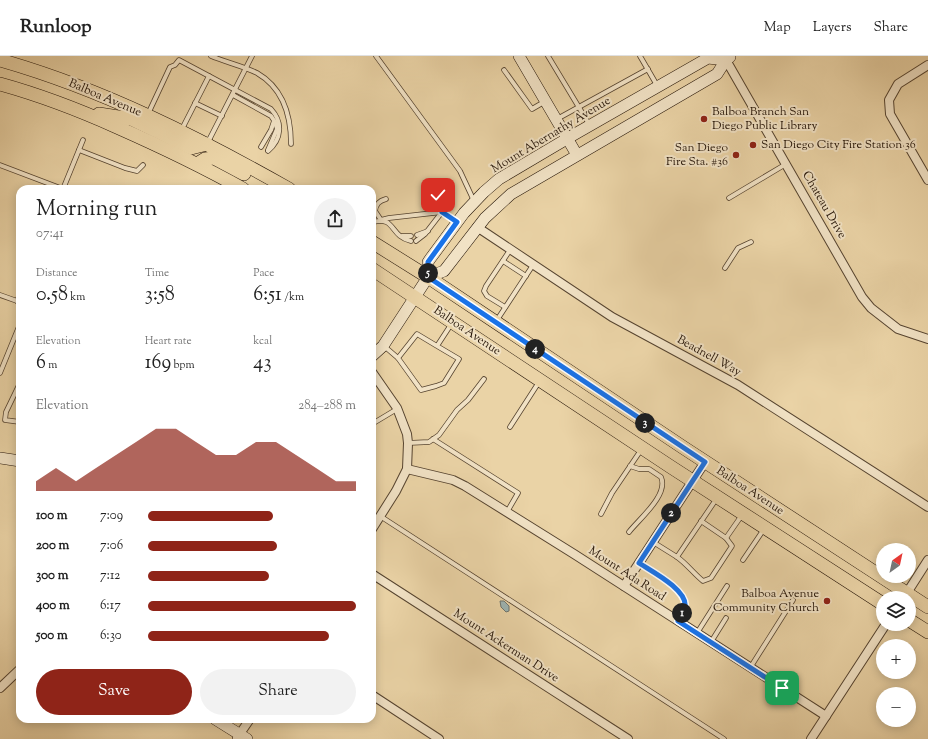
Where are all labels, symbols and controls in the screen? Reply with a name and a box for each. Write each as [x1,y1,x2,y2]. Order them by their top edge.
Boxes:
text: Runloop [20,14,92,41]
text: Map [764,18,791,38]
text: Layers [813,18,851,38]
text: Share [873,18,908,38]
street label: Balboa Avenue [66,75,145,122]
street label: Mount Abernathy Avenue [488,92,614,178]
place label: Balboa Branch San Diego Public Library [712,103,817,135]
marker: Balboa Branch San Diego Public Library [699,114,709,124]
place label: San Diego City Fire Station 36 [761,136,916,154]
place label: San Diego Fire Sta. #36 [666,139,728,171]
marker: San Diego City Fire Station 36 [748,140,758,150]
marker: San Diego Fire Sta. #36 [731,150,741,160]
street label: Chateau Drive [797,168,851,243]
pin [421,178,455,212]
icon: check [427,184,449,206]
text: Morning run [36,194,158,226]
button: share [314,198,356,240]
text: 07:41 [36,225,64,243]
pin: 5 [418,263,438,283]
text: Distance [36,265,77,281]
text: Time [145,265,169,281]
text: Pace [253,265,274,281]
text: 5 [426,265,430,281]
text: 0.58 [36,281,68,310]
text: 3:58 [145,281,175,310]
text: 6:51 [253,281,282,310]
text: km [68,289,85,305]
text: /km [282,289,304,305]
street label: Balboa Avenue [430,302,505,360]
street label: Beadnell Way [674,331,744,381]
text: Elevation [36,333,81,349]
text: Heart rate [145,333,192,349]
text: kcal [253,333,272,349]
pin: 4 [525,339,545,359]
text: 4 [532,341,538,357]
text: 6 [36,349,46,378]
text: 169 [145,349,171,378]
text: 43 [253,349,272,378]
text: m [46,357,57,373]
text: bpm [171,357,195,373]
text: Elevation [36,397,89,415]
text: 284–288 m [298,397,356,415]
pin: 3 [635,413,655,433]
text: 3 [643,415,647,431]
street label: Balboa Avenue [712,462,788,520]
pin: 2 [661,503,681,523]
text: 2 [668,505,674,521]
text: 100 m [36,507,68,525]
text: 7:09 [100,507,123,525]
text: 200 m [36,537,69,555]
text: 7:06 [100,537,123,555]
street label: Mount Ada Road [585,542,669,606]
north arrow [876,543,916,583]
map controls [876,543,916,727]
text: 300 m [36,567,68,585]
text: 7:12 [100,567,120,585]
place label: Balboa Avenue Community Church [713,585,819,617]
button: layers [876,591,916,631]
marker: Balboa Avenue Community Church [822,596,832,606]
text: 400 m [36,597,70,615]
text: 6:17 [100,597,121,615]
pin: 1 [672,603,692,623]
street label: Mount Ackerman Drive [450,605,563,687]
text: 1 [680,605,684,621]
text: 500 m [36,627,68,645]
text: 6:30 [100,627,122,645]
button: + [876,639,916,679]
button: Save [36,669,192,715]
button: Share [200,669,356,715]
pin [765,671,799,705]
icon: arrive [771,677,793,699]
button: − [876,687,916,727]

